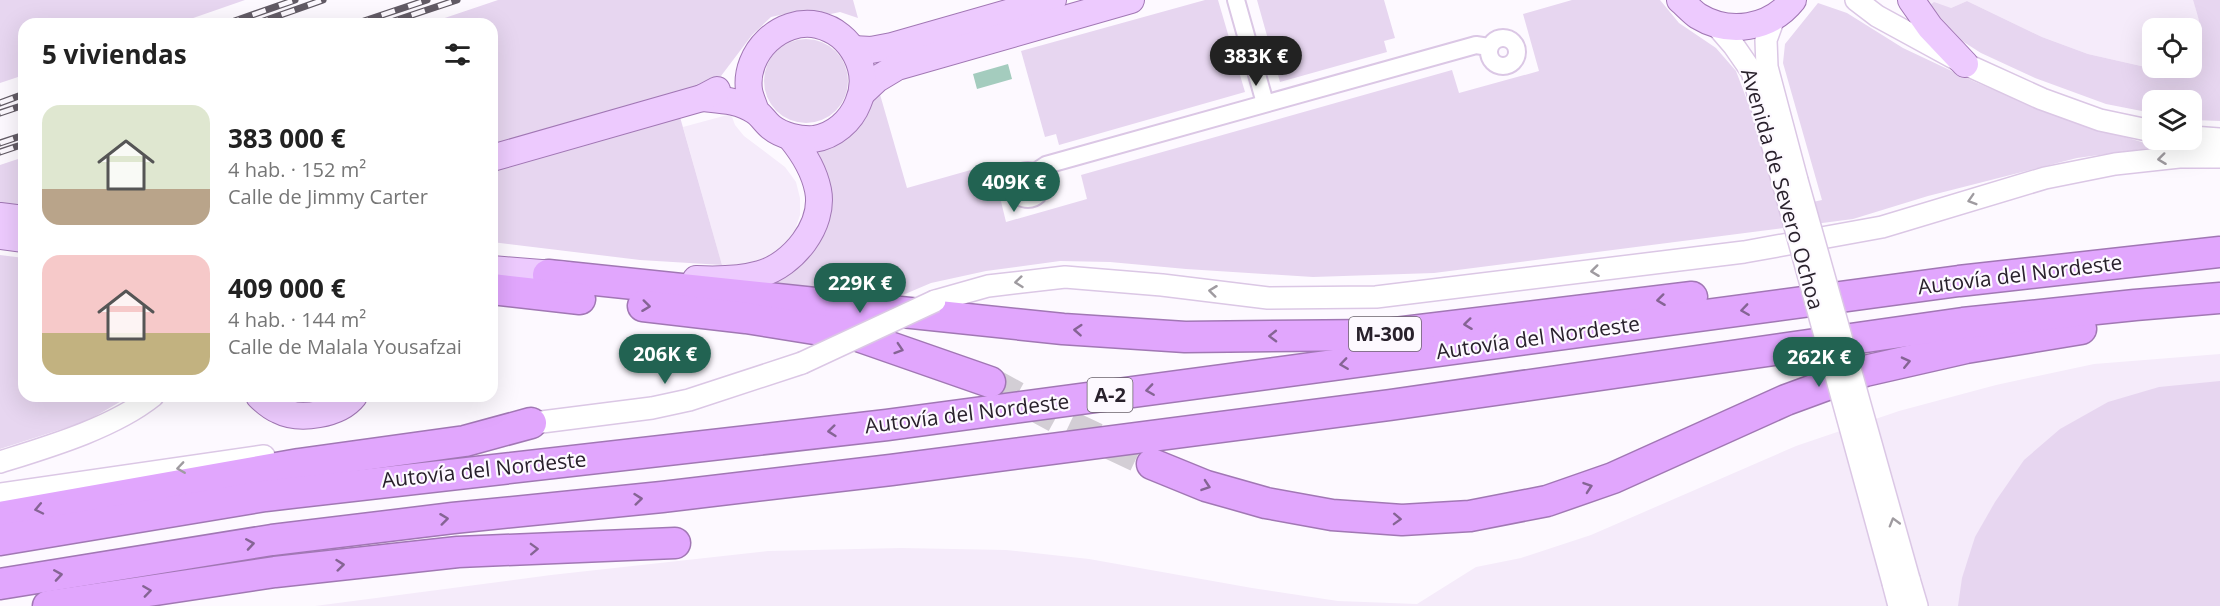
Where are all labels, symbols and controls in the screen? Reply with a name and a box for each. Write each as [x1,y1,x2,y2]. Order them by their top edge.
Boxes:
map controls [2142,18,2202,150]
button: locate [2142,18,2202,78]
text: 5 viviendas [42,36,187,72]
pin: 383K € [1207,36,1305,87]
icon: filters [441,38,474,71]
text: 383K € [1224,42,1288,69]
street label: Avenida de Severo Ochoa [1735,65,1831,313]
button: layers [2142,90,2202,150]
text: 383 000 € [228,120,346,156]
icon: home [90,129,162,201]
one-way arrow [2157,152,2166,164]
text: 4 hab. · 152 m² [228,156,366,183]
pin: 409K € [965,162,1063,213]
text: 409K € [982,168,1046,195]
text: Calle de Jimmy Carter [228,183,428,210]
one-way arrow [1967,193,1977,205]
street label: Autovía del Nordeste [1916,248,2124,300]
pin: 229K € [811,263,909,314]
one-way arrow [1590,265,1600,277]
text: 229K € [828,269,892,296]
text: 409 000 € [228,270,346,306]
one-way arrow [1015,275,1024,288]
icon: home [90,279,162,351]
one-way arrow [1209,285,1218,298]
one-way arrow [1657,294,1666,306]
one-way arrow [641,299,650,312]
one-way arrow [1740,304,1750,316]
text: 4 hab. · 144 m² [228,306,366,333]
street label: Autovía del Nordeste [1434,309,1642,365]
road number: M-300 [1349,317,1421,351]
one-way arrow [1463,317,1472,330]
one-way arrow [1074,324,1083,337]
one-way arrow [1269,330,1278,342]
text: Calle de Malala Yousafzai [228,333,462,360]
pin: 206K € [616,334,714,385]
pin: 262K € [1770,337,1868,388]
text: 206K € [633,340,697,367]
one-way arrow [894,342,904,355]
text: 262K € [1787,343,1851,370]
one-way arrow [1900,356,1910,369]
one-way arrow [1339,357,1348,370]
road number: A-2 [1088,378,1132,412]
one-way arrow [1146,383,1155,395]
street label: Autovía del Nordeste [863,387,1071,439]
one-way arrow [827,424,837,437]
street label: Autovía del Nordeste [380,444,588,494]
one-way arrow [177,461,186,473]
one-way arrow [1200,478,1211,491]
one-way arrow [1582,481,1593,494]
one-way arrow [633,493,642,506]
one-way arrow [34,502,44,515]
one-way arrow [439,513,448,526]
one-way arrow [1393,513,1402,526]
one-way arrow [1888,517,1901,527]
one-way arrow [246,538,255,550]
one-way arrow [530,542,539,555]
one-way arrow [336,559,345,572]
one-way arrow [53,569,62,581]
one-way arrow [142,586,152,598]

